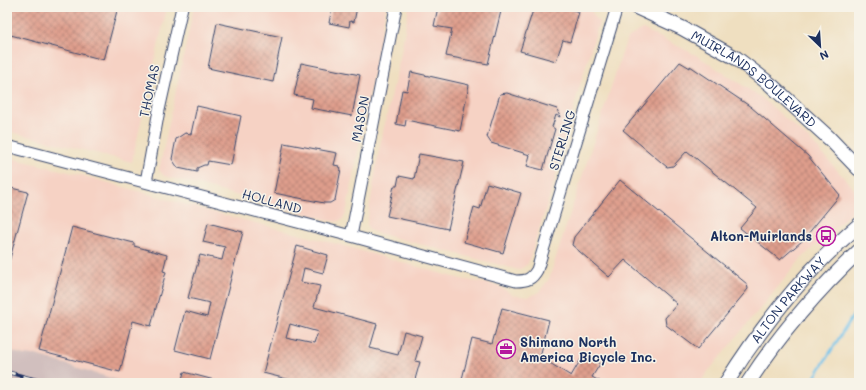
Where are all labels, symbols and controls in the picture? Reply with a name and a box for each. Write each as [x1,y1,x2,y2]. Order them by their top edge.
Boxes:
street label: MUIRLANDS BOULEVARD [689,26,821,131]
north arrow [800,26,840,66]
text: N [817,47,831,64]
street label: THOMAS [135,63,162,119]
street label: MASON [347,94,372,143]
street label: STERLING [544,107,579,172]
street label: HOLLAND [241,184,304,217]
bus stop icon: Alton-Muirlands [815,225,837,247]
place label: Alton-Muirlands [710,227,812,244]
street label: ALTON PARKWAY [746,252,829,346]
place label: Shimano North America Bicycle Inc. [520,333,656,366]
office icon: Shimano North America Bicycle Inc. [495,338,517,360]

